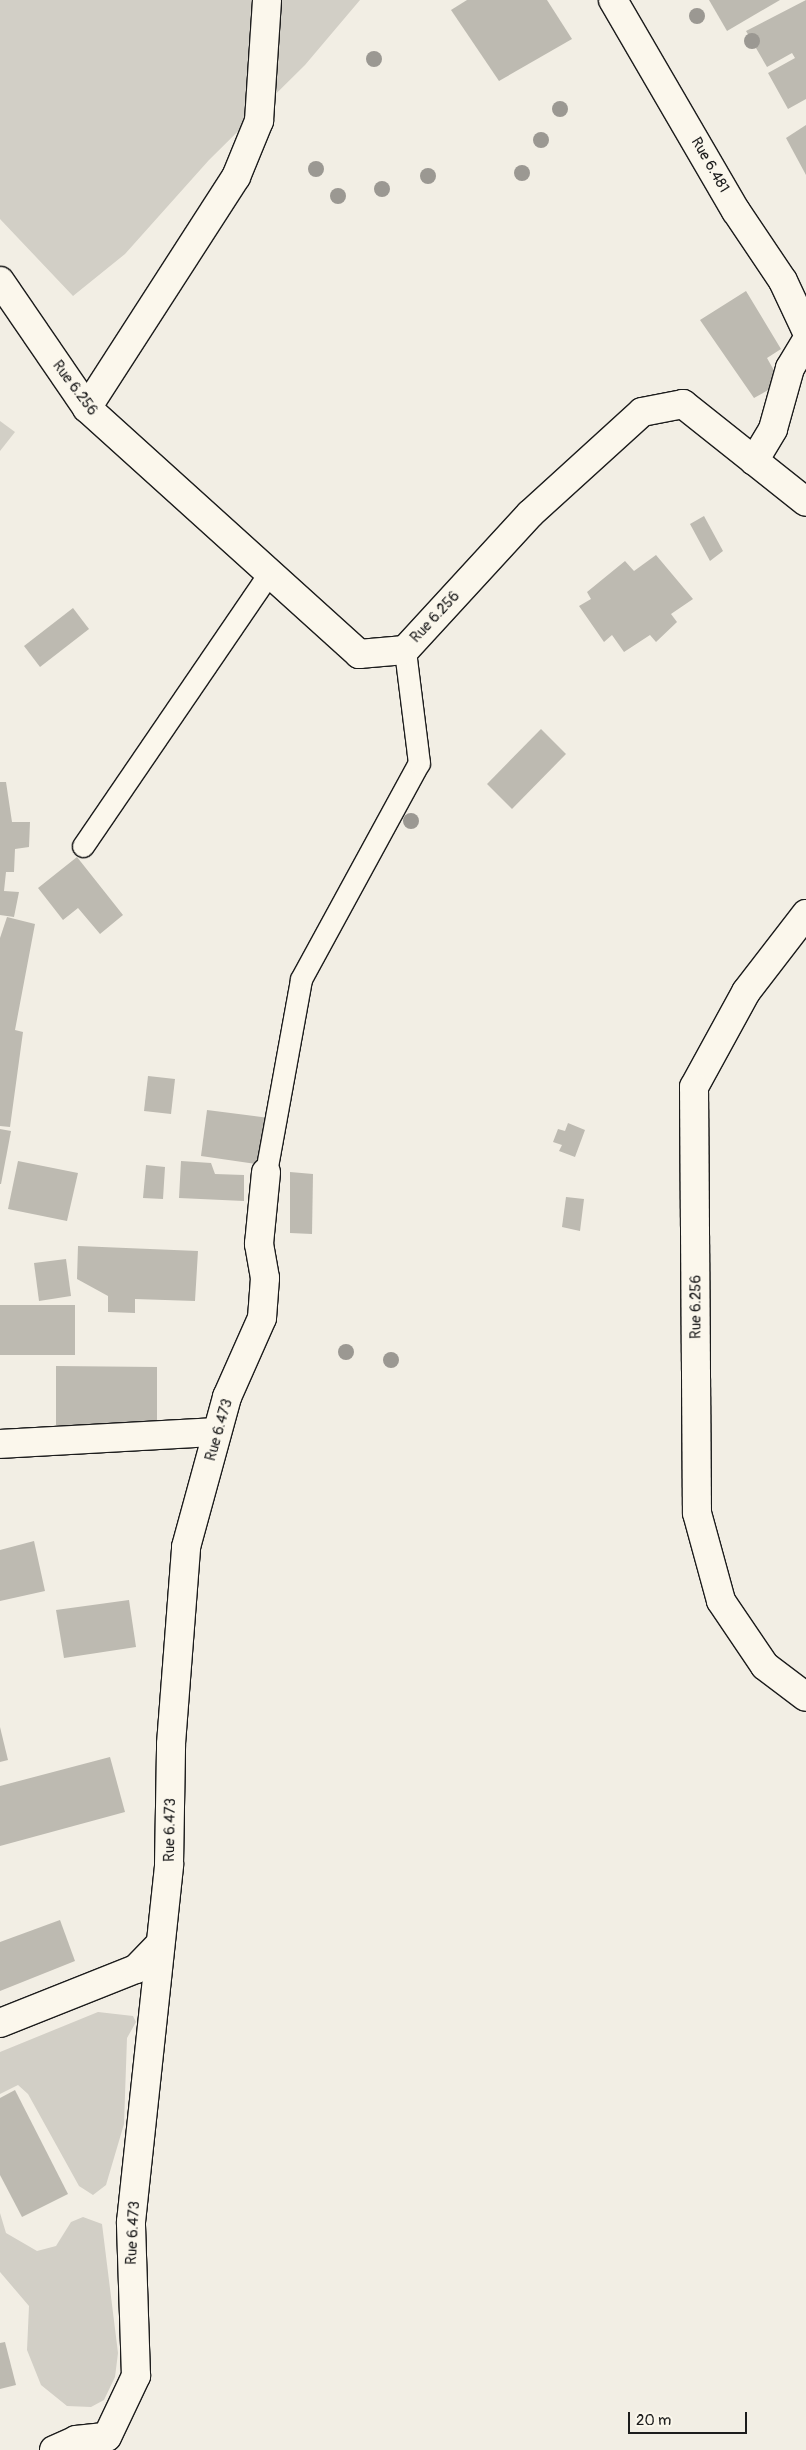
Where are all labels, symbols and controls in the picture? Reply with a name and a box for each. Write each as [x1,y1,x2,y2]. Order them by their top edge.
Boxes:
street label: Rue 6.481 [687,134,733,196]
street label: Rue 6.256 [49,357,101,419]
street label: Rue 6.256 [407,587,463,647]
street label: Rue 6.256 [687,1275,705,1339]
street label: Rue 6.473 [202,1397,236,1463]
street label: Rue 6.473 [160,1798,180,1862]
street label: Rue 6.473 [122,2201,144,2265]
scale bar [631,2402,750,2434]
text: 20 m [636,2411,671,2430]

